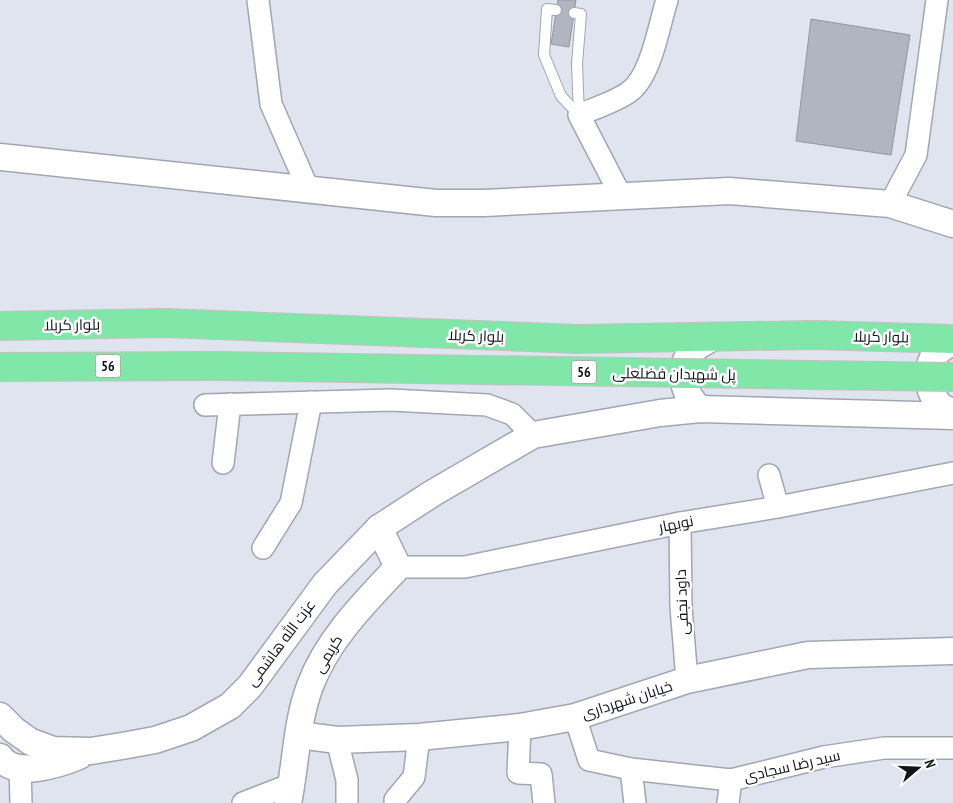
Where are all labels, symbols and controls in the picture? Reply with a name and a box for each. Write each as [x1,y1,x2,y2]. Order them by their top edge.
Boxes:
street label: بلوار کربلا [44,315,100,334]
street label: بلوار کربلا [448,325,505,346]
street label: بلوار کربلا [853,327,909,346]
road number: 56 [96,354,120,378]
road number: 56 [572,361,596,384]
street label: پل شهیدان فضلعلی [612,363,736,385]
street label: نوبهار [656,511,695,537]
street label: داود نجفی [671,569,693,635]
street label: عزت الله هاشمی [242,596,320,690]
street label: کریمی [309,631,347,677]
street label: خیابان شهرداری [579,676,675,724]
north arrow [893,743,943,793]
street label: سید رضا سجادی [742,745,842,787]
text: N [921,757,940,770]

